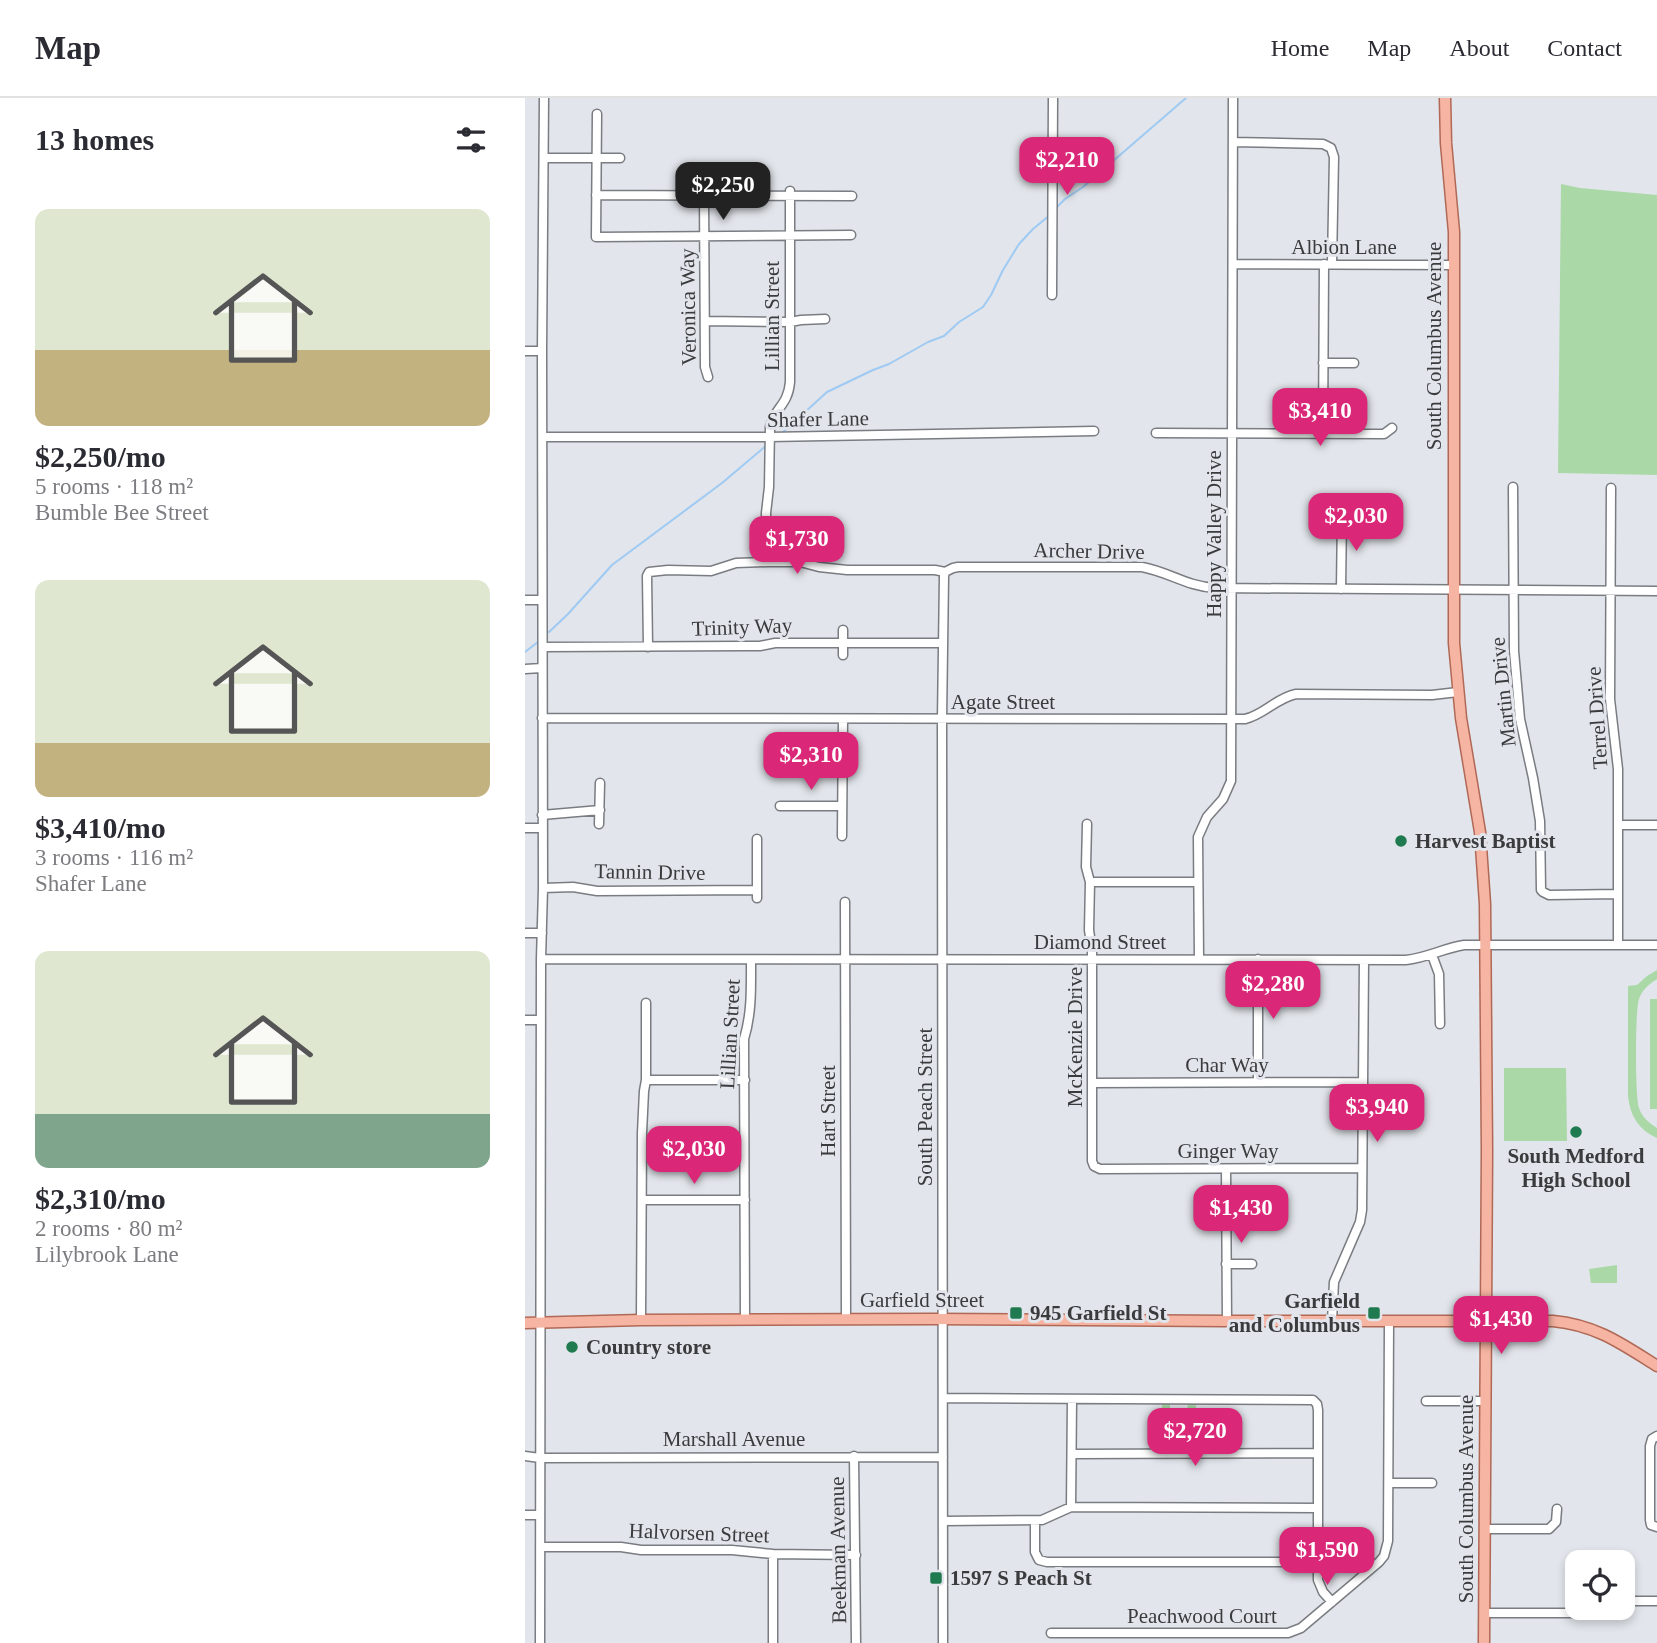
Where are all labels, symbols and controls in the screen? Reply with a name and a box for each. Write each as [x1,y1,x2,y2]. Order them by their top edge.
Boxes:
text: Map [35,30,101,66]
text: Home [1271,35,1329,61]
text: Map [1367,35,1411,61]
text: About [1449,35,1509,61]
text: Contact [1547,35,1622,61]
icon: filters [452,121,490,159]
text: 13 homes [35,123,154,156]
pin: $2,210 [1010,138,1124,197]
text: $2,210 [1035,147,1099,172]
pin: $2,250 [666,162,780,222]
text: $2,250 [691,172,755,197]
street label: Albion Lane [1291,235,1397,259]
street label: South Columbus Avenue [1422,242,1446,450]
street label: Veronica Way [675,248,701,366]
icon: home [200,255,326,381]
street label: Lillian Street [760,261,784,371]
pin: $3,410 [1263,388,1377,448]
text: $3,410 [1288,398,1352,423]
street label: Shafer Lane [767,406,869,432]
text: $2,250/mo [35,440,166,473]
street label: Happy Valley Drive [1202,450,1226,618]
text: 5 rooms · 118 m² [35,474,193,499]
pin: $2,030 [1299,494,1413,553]
text: Bumble Bee Street [35,500,209,525]
text: $2,030 [1324,503,1388,528]
pin: $1,730 [740,517,854,576]
text: $1,730 [765,526,829,551]
street label: Archer Drive [1033,538,1145,564]
street label: Trinity Way [691,613,793,641]
icon: home [200,626,326,752]
street label: Martin Drive [1485,636,1521,748]
street label: Terrel Drive [1581,666,1613,770]
street label: Agate Street [951,690,1055,714]
pin: $2,310 [754,732,868,792]
text: $2,310 [779,742,843,767]
text: $3,410/mo [35,811,166,844]
place label: Harvest Baptist [1415,829,1556,853]
marker: Harvest Baptist [1393,833,1409,849]
text: 3 rooms · 116 m² [35,845,193,870]
street label: Tannin Drive [594,859,706,885]
text: Shafer Lane [35,871,147,896]
street label: Diamond Street [1034,930,1166,954]
pin: $2,280 [1216,962,1330,1021]
street label: McKenzie Drive [1063,967,1087,1107]
text: $2,280 [1241,971,1305,996]
street label: Lillian Street [715,978,745,1090]
icon: home [200,997,326,1123]
street label: South Peach Street [913,1028,937,1186]
street label: Char Way [1185,1053,1269,1077]
street label: Hart Street [816,1065,840,1157]
pin: $3,940 [1320,1084,1434,1144]
text: $3,940 [1345,1094,1409,1119]
marker: South Medford High School [1568,1124,1584,1140]
pin: $2,030 [637,1126,751,1186]
text: $2,030 [662,1136,726,1161]
street label: Ginger Way [1177,1139,1279,1163]
place label: South Medford High School [1507,1144,1645,1192]
text: $2,310/mo [35,1182,166,1215]
pin: $1,430 [1184,1186,1298,1245]
text: $1,430 [1209,1195,1273,1220]
text: 2 rooms · 80 m² [35,1216,182,1241]
text: Lilybrook Lane [35,1242,179,1267]
street label: Garfield Street [860,1288,984,1312]
place label: Garfield and Columbus [1229,1289,1360,1337]
pin: $1,430 [1444,1296,1558,1356]
place label: 945 Garfield St [1030,1301,1167,1325]
marker: 945 Garfield St [1008,1305,1024,1321]
marker: Garfield and Columbus [1366,1305,1382,1321]
text: $1,430 [1469,1306,1533,1331]
place label: Country store [586,1335,711,1359]
marker: Country store [564,1339,580,1355]
street label: South Columbus Avenue [1454,1395,1478,1603]
pin: $2,720 [1138,1408,1252,1468]
text: $2,720 [1163,1418,1227,1443]
street label: Marshall Avenue [663,1427,805,1451]
street label: Beekman Avenue [825,1476,851,1624]
street label: Halvorsen Street [628,1519,770,1547]
pin: $1,590 [1270,1528,1384,1587]
text: $1,590 [1295,1537,1359,1562]
map controls [1565,1550,1635,1620]
button: locate [1565,1550,1635,1620]
place label: 1597 S Peach St [950,1566,1092,1590]
marker: 1597 S Peach St [928,1570,944,1586]
street label: Peachwood Court [1127,1604,1277,1628]

